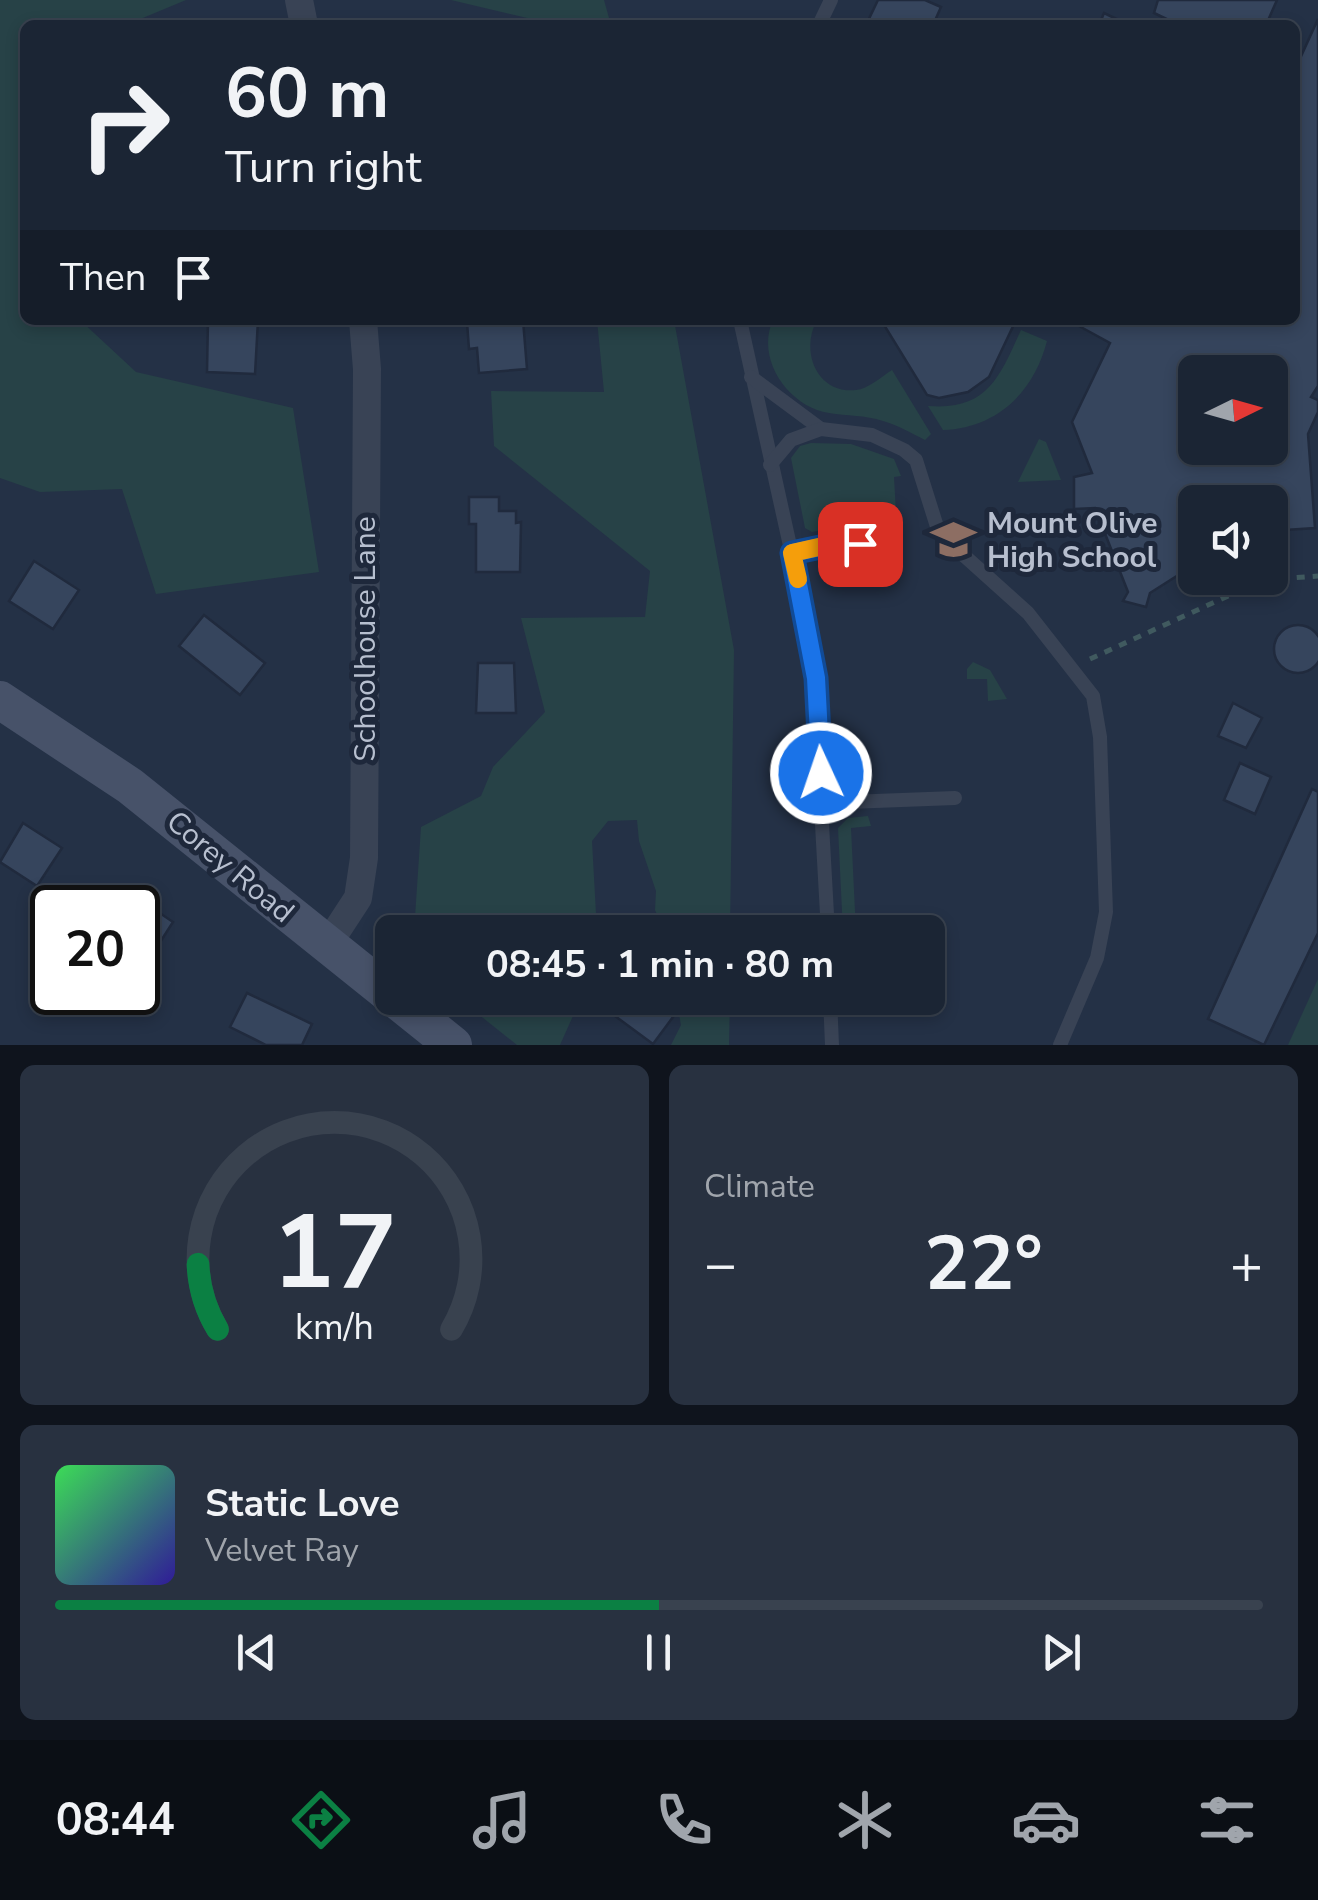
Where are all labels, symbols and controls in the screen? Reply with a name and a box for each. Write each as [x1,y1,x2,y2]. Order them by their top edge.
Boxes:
text: 60 m [225,46,389,142]
icon: right [60,60,190,190]
text: Turn right [225,137,422,198]
icon: arrive [166,250,221,305]
text: Then [60,252,146,303]
north arrow [1178,355,1288,465]
map controls [1178,355,1288,595]
button: sound [1178,485,1288,595]
pin [818,502,903,587]
place label: Mount Olive High School [987,503,1157,578]
street label: Schoolhouse Lane [345,516,386,762]
school or university icon: Mount Olive High School [930,516,978,564]
icon: arrive [833,517,888,572]
position arrow [769,721,873,825]
street label: Corey Road [157,801,303,933]
speed limit sign: 20 [30,885,160,1015]
text: 08:45 · 1 min · 80 m [486,939,834,990]
text: Climate [704,1165,815,1208]
text: 17 [272,1182,397,1324]
text: 22° [924,1213,1043,1315]
text: − [704,1227,737,1302]
text: + [1230,1227,1263,1302]
text: km/h [295,1303,374,1352]
text: Static Love [205,1478,400,1529]
text: Velvet Ray [205,1529,359,1572]
icon: previous [229,1625,284,1680]
icon: pause [631,1625,686,1680]
icon: next [1034,1625,1089,1680]
icon: directions [286,1785,356,1855]
icon: music [467,1785,537,1855]
icon: phone [649,1785,719,1855]
icon: climate [830,1785,900,1855]
icon: car [1011,1785,1081,1855]
icon: filters [1192,1785,1262,1855]
text: 08:44 [56,1790,175,1851]

